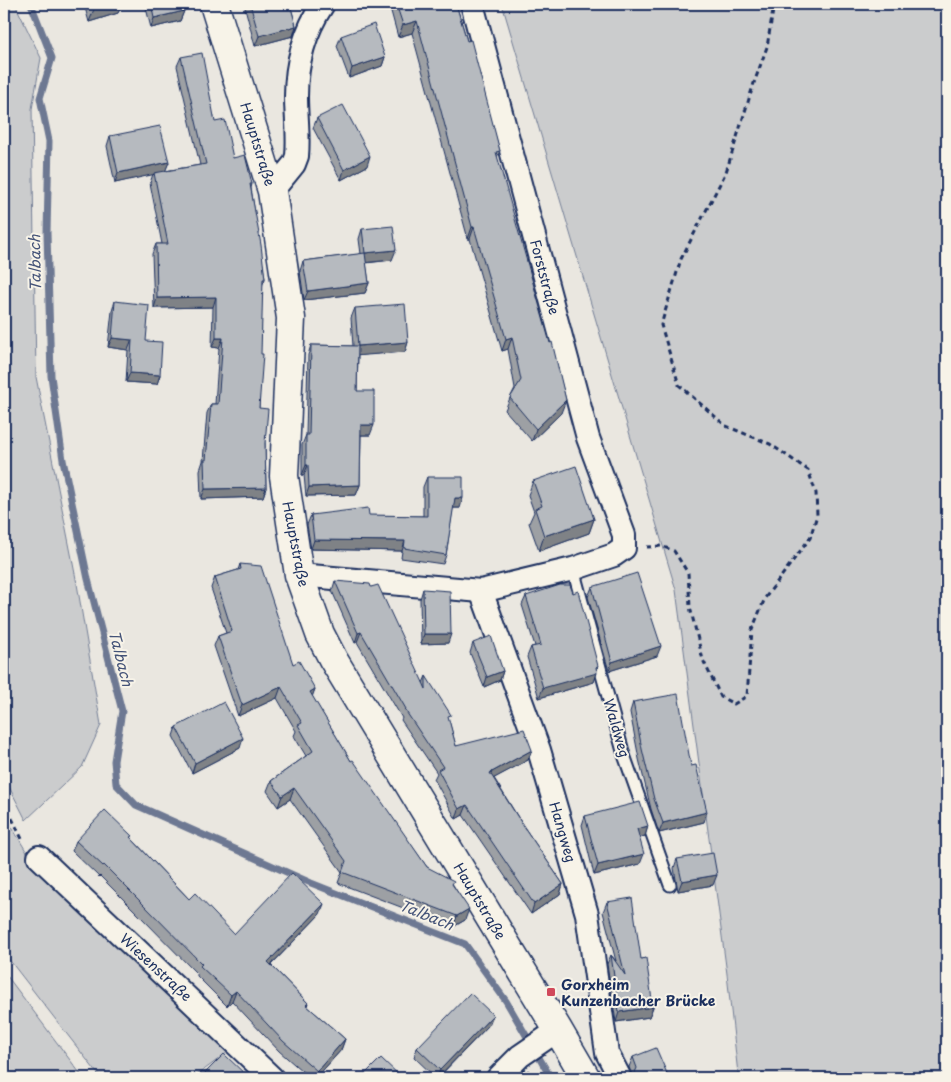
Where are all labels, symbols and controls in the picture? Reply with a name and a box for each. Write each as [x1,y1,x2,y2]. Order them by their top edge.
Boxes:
street label: Hauptstraße [235,99,281,189]
water label: Talbach [22,234,46,292]
street label: Forststraße [525,237,565,317]
street label: Hauptstraße [277,499,315,589]
water label: Talbach [104,628,140,689]
street label: Waldweg [599,696,635,760]
street label: Hangweg [544,799,582,865]
street label: Hauptstraße [449,858,511,944]
water label: Talbach [396,893,458,935]
street label: Wiesenstraße [115,928,197,1006]
place label: Gorxheim Kunzenbacher Brücke [561,974,716,1011]
marker: Gorxheim Kunzenbacher Brücke [545,986,557,998]

